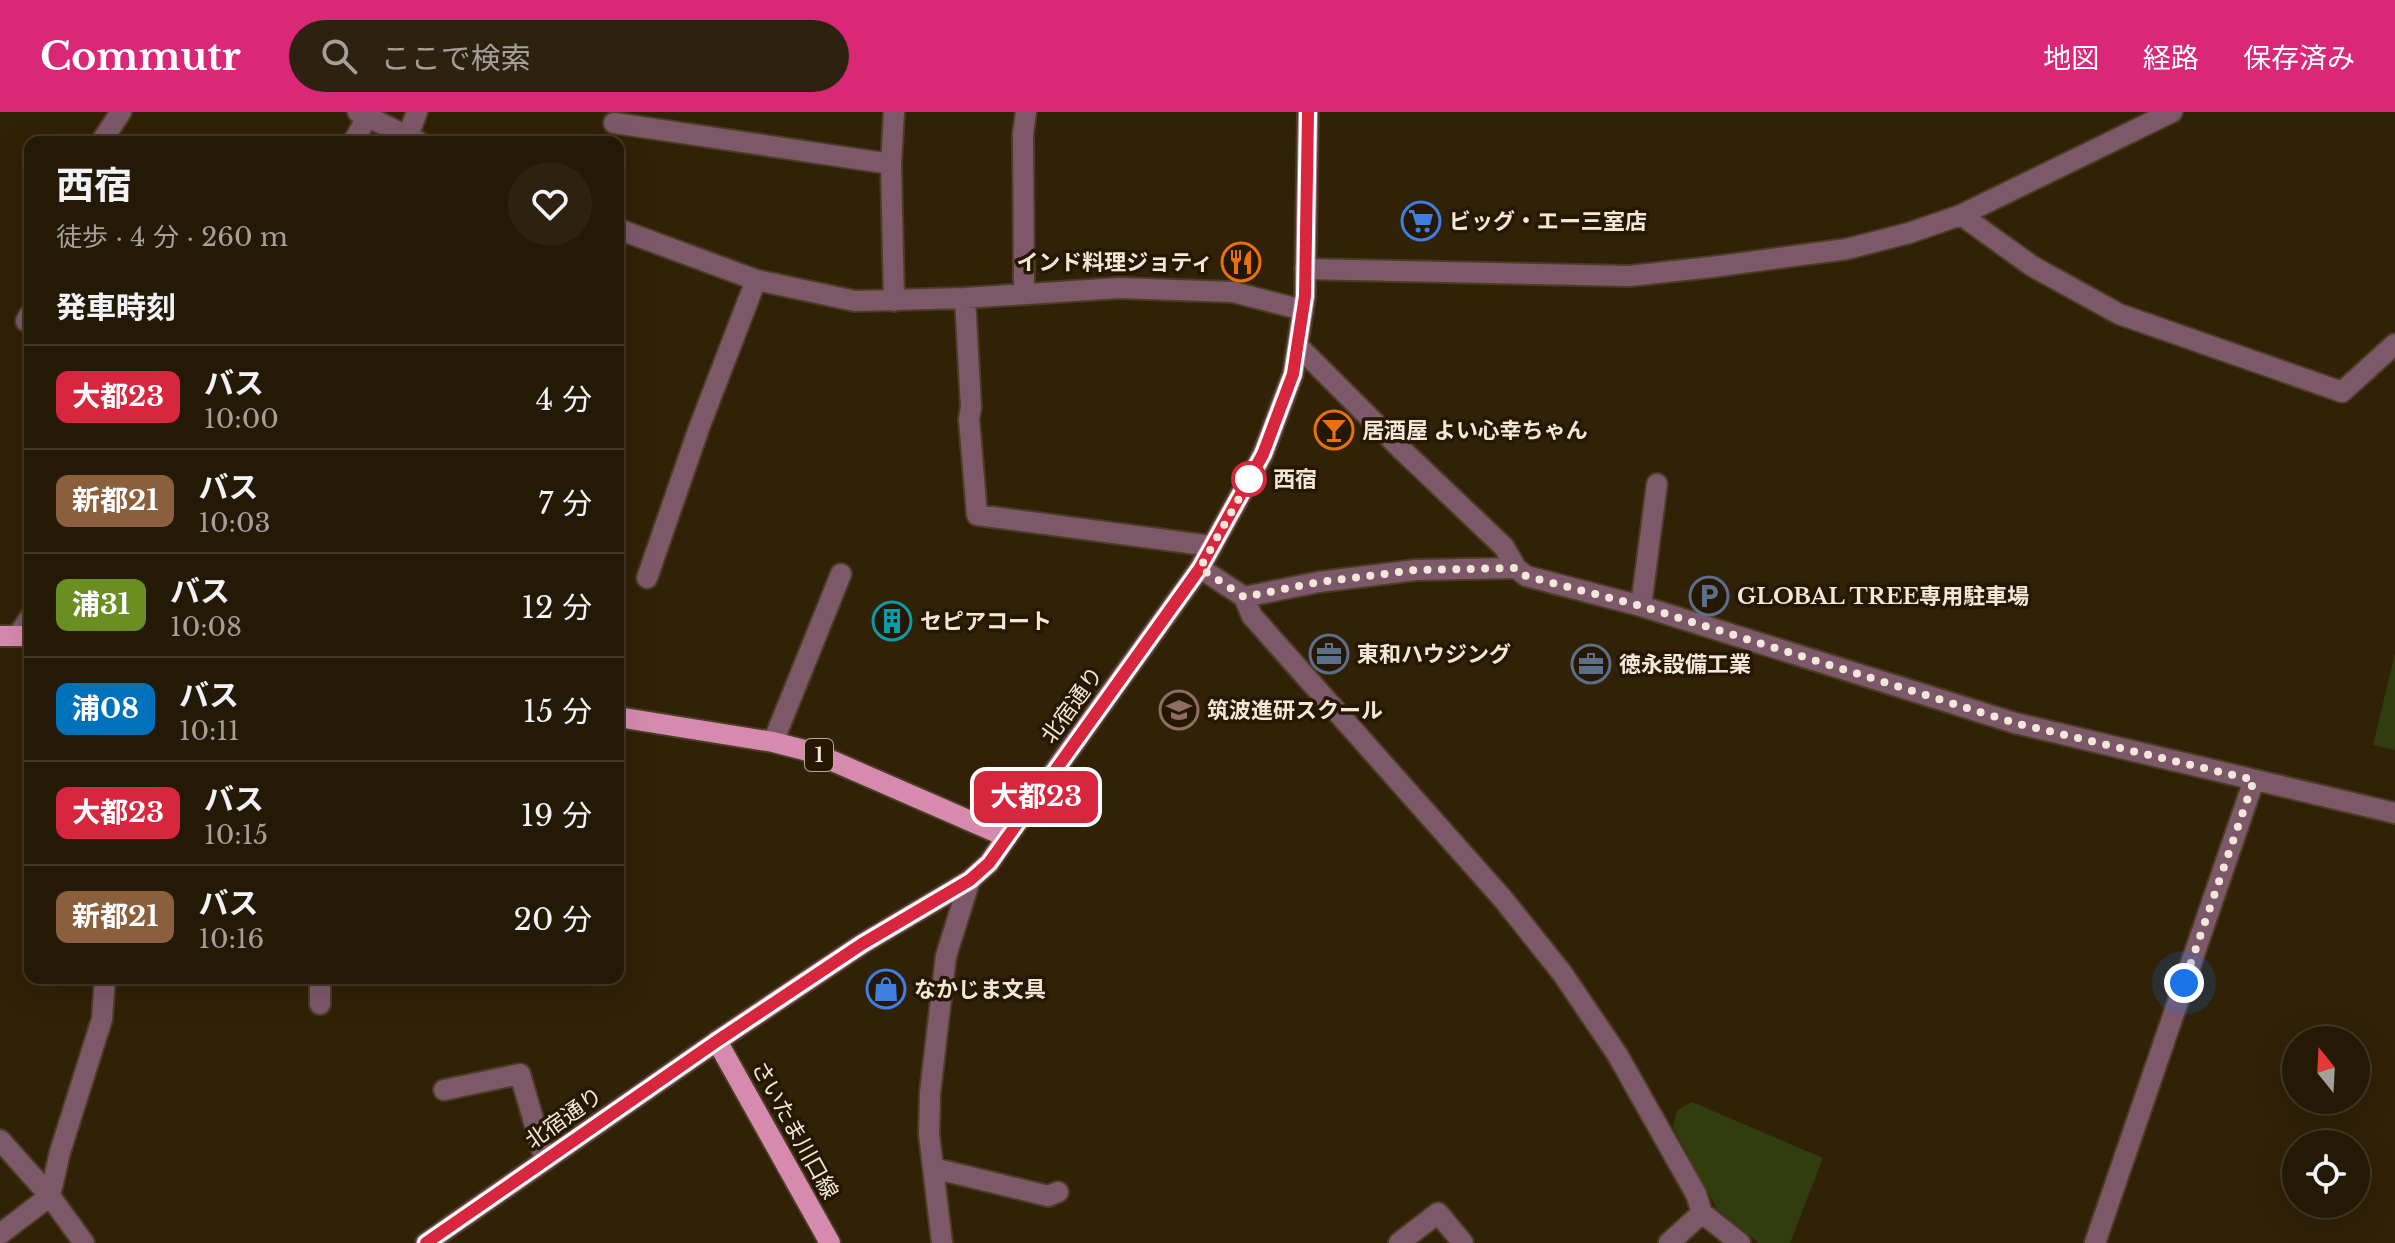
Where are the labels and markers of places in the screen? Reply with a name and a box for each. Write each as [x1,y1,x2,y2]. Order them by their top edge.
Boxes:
supermarket icon: ビッグ・エー三室店 [1400,200,1442,242]
place label: ビッグ・エー三室店 [1449,208,1647,235]
restaurant icon: インド料理ジョティ [1220,241,1262,283]
place label: インド料理ジョティ [1016,249,1213,276]
bar icon: 居酒屋 よい心幸ちゃん [1313,409,1355,451]
place label: 居酒屋 よい心幸ちゃん [1362,417,1588,444]
marker: 西宿 [1232,462,1266,496]
place label: 西宿 [1273,466,1317,493]
parking icon: GLOBAL TREE専用駐車場 [1688,575,1730,617]
place label: GLOBAL TREE専用駐車場 [1737,583,2029,610]
building icon: セピアコート [871,600,913,642]
place label: セピアコート [920,608,1052,635]
office icon: 東和ハウジング [1308,633,1350,675]
place label: 東和ハウジング [1357,641,1511,668]
office icon: 徳永設備工業 [1570,643,1612,685]
place label: 徳永設備工業 [1619,651,1751,678]
school or university icon: 筑波進研スクール [1158,689,1200,731]
place label: 筑波進研スクール [1207,697,1383,724]
shop icon: なかじま文具 [865,968,907,1010]
place label: なかじま文具 [914,976,1046,1003]

